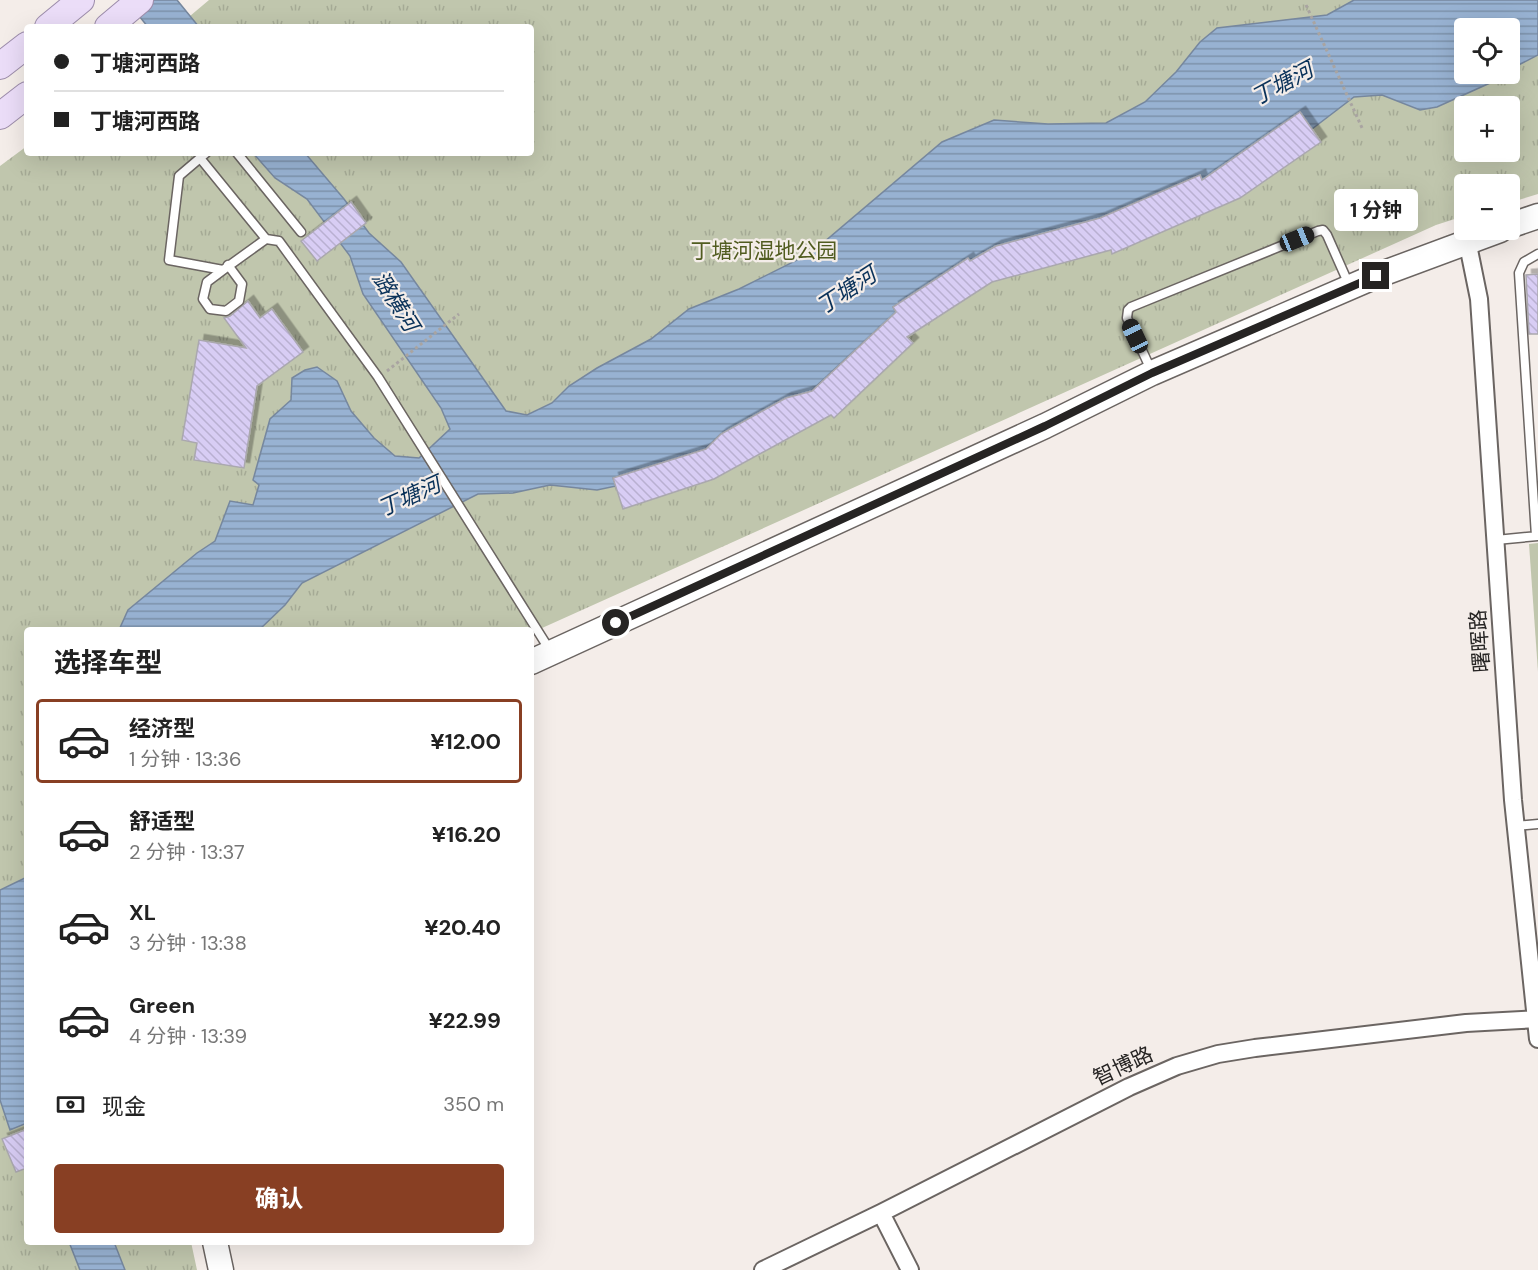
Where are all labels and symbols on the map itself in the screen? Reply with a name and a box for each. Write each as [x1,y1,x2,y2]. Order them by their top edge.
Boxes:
water label: 丁塘河 [1246,53,1322,112]
callout: 1 分钟 [1334,189,1418,231]
car [1277,224,1317,254]
park label: 丁塘河湿地公园 [691,237,838,265]
water label: 丁塘河 [811,258,885,321]
route end [1362,262,1389,289]
water label: 潞横河 [366,266,427,340]
car [1119,316,1151,356]
water label: 丁塘河 [373,468,449,523]
route start [602,609,629,636]
street label: 曙晖路 [1464,609,1496,673]
street label: 智博路 [1089,1040,1157,1092]

